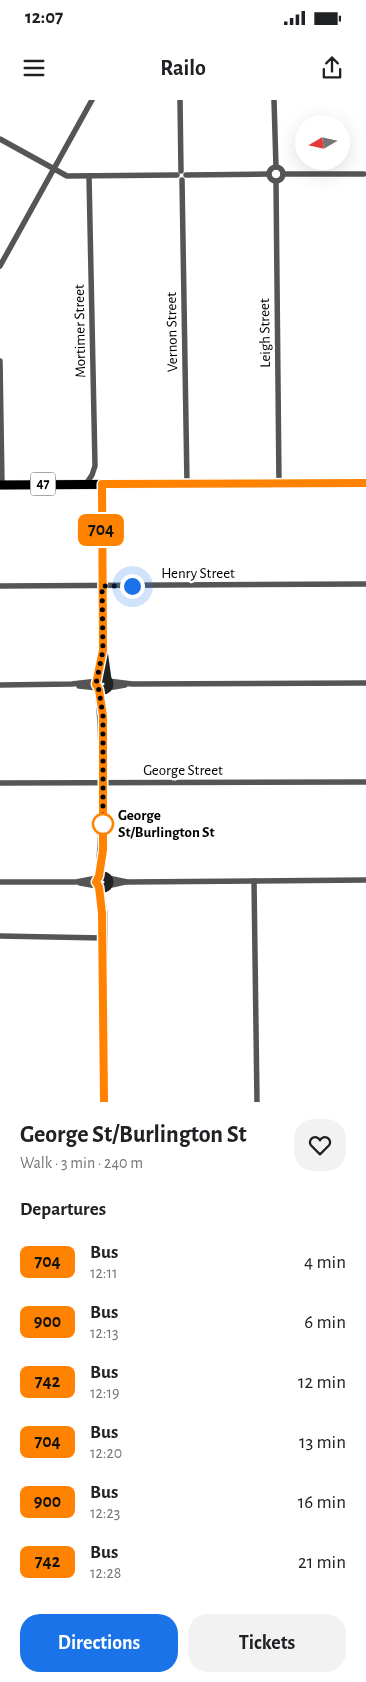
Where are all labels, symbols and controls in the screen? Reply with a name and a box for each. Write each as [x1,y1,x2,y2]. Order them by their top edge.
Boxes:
text: 12:07 [25,8,63,27]
icon: menu [20,54,48,82]
icon: share [318,54,346,82]
text: Railo [160,57,206,79]
north arrow [295,115,350,170]
map controls [295,115,350,170]
street label: Mortimer Street [72,284,88,378]
street label: Vernon Street [164,292,180,372]
street label: Leigh Street [257,298,273,368]
road number: 47 [30,472,56,496]
line badge: 704 [72,514,130,546]
text: 704 [88,521,114,539]
street label: Henry Street [161,566,235,581]
your location [120,574,145,599]
street label: George Street [143,763,223,778]
place label: George St/Burlington St [118,808,215,840]
marker: George St/Burlington St [92,813,114,835]
button: heart [294,1119,346,1171]
text: George St/Burlington St [20,1123,247,1147]
text: Walk · 3 min · 240 m [20,1155,143,1171]
text: Departures [20,1200,106,1219]
text: Bus [90,1243,118,1262]
text: 704 [34,1253,61,1271]
text: 4 min [304,1253,346,1272]
text: 12:11 [90,1265,117,1281]
text: Bus [90,1303,118,1322]
text: 900 [34,1313,61,1331]
text: 6 min [304,1313,346,1332]
text: 12:13 [90,1325,119,1341]
text: Bus [90,1363,118,1382]
text: 742 [35,1373,60,1391]
text: 12 min [298,1373,346,1392]
text: 12:19 [90,1385,119,1401]
text: Bus [90,1423,118,1442]
text: 704 [34,1433,61,1451]
text: 13 min [299,1433,346,1452]
text: 12:20 [90,1445,122,1461]
text: Bus [90,1483,118,1502]
text: 900 [34,1493,61,1511]
text: 16 min [298,1493,346,1512]
text: 12:23 [90,1505,120,1521]
text: Bus [90,1543,118,1562]
text: 742 [35,1553,60,1571]
text: 21 min [298,1553,346,1572]
text: 12:28 [90,1565,121,1581]
button: Directions [20,1614,178,1672]
button: Tickets [188,1614,346,1672]

